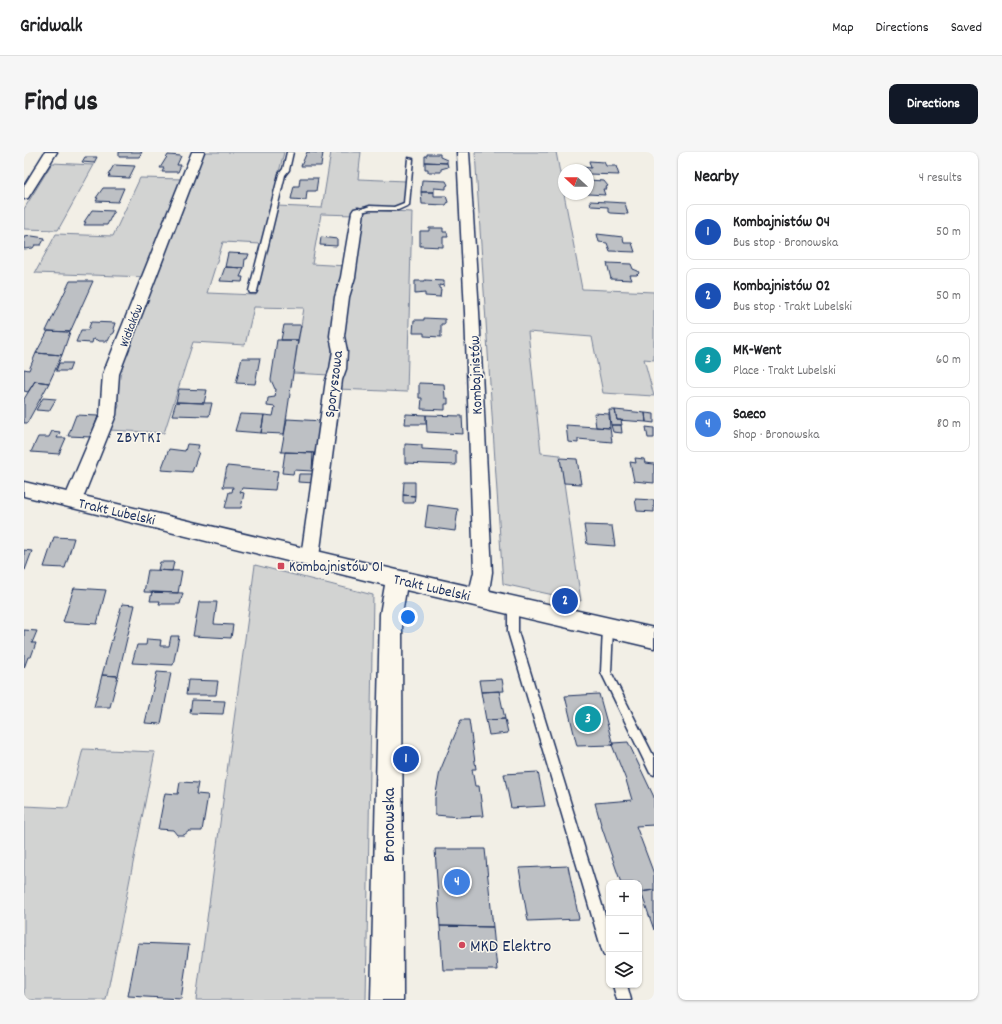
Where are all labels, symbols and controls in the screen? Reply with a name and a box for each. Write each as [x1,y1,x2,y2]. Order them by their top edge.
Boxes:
text: Gridwalk [20,14,83,41]
text: Map [832,18,854,38]
text: Directions [876,18,929,38]
text: Saved [951,18,982,38]
text: Find us [24,84,98,124]
button: Directions [889,84,978,124]
north arrow [558,164,594,200]
text: Nearby [694,166,738,190]
text: 4 results [919,169,962,188]
text: Kombajnistów 04 [733,212,830,234]
text: 1 [707,223,709,242]
text: 50 m [936,223,961,242]
text: Bus stop · Bronowska [733,234,838,253]
text: Kombajnistów 02 [733,276,830,298]
text: 2 [705,287,711,306]
text: 50 m [936,287,961,306]
text: Bus stop · Trakt Lubelski [733,298,852,317]
street label: Widłaków [115,302,149,350]
street label: Kombajnistów [465,335,489,415]
text: MK-Went [733,340,782,362]
street label: Sporyszowa [320,349,350,419]
text: 3 [705,351,711,370]
text: 60 m [936,351,961,370]
text: Place · Trakt Lubelski [733,362,836,381]
text: Saeco [733,404,766,426]
text: 4 [705,415,711,434]
text: 80 m [937,415,961,434]
text: Shop · Bronowska [733,426,819,445]
district label: ZBYTKI [116,427,162,450]
street label: Trakt Lubelski [76,493,157,533]
place label: Kombajnistów 01 [289,557,383,579]
marker: Kombajnistów 01 [276,561,286,571]
street label: Trakt Lubelski [391,569,472,609]
pin: 2 [552,586,578,616]
your location [398,607,418,627]
pin: 3 [575,704,601,734]
pin: 1 [393,744,419,774]
street label: Bronowska [378,787,403,862]
pin: 4 [444,867,470,897]
map controls [606,880,642,988]
button: + [606,880,642,916]
button: − [606,916,642,952]
place label: MKD Elektro [470,935,551,960]
marker: MKD Elektro [457,940,467,950]
button: layers [606,952,642,988]

